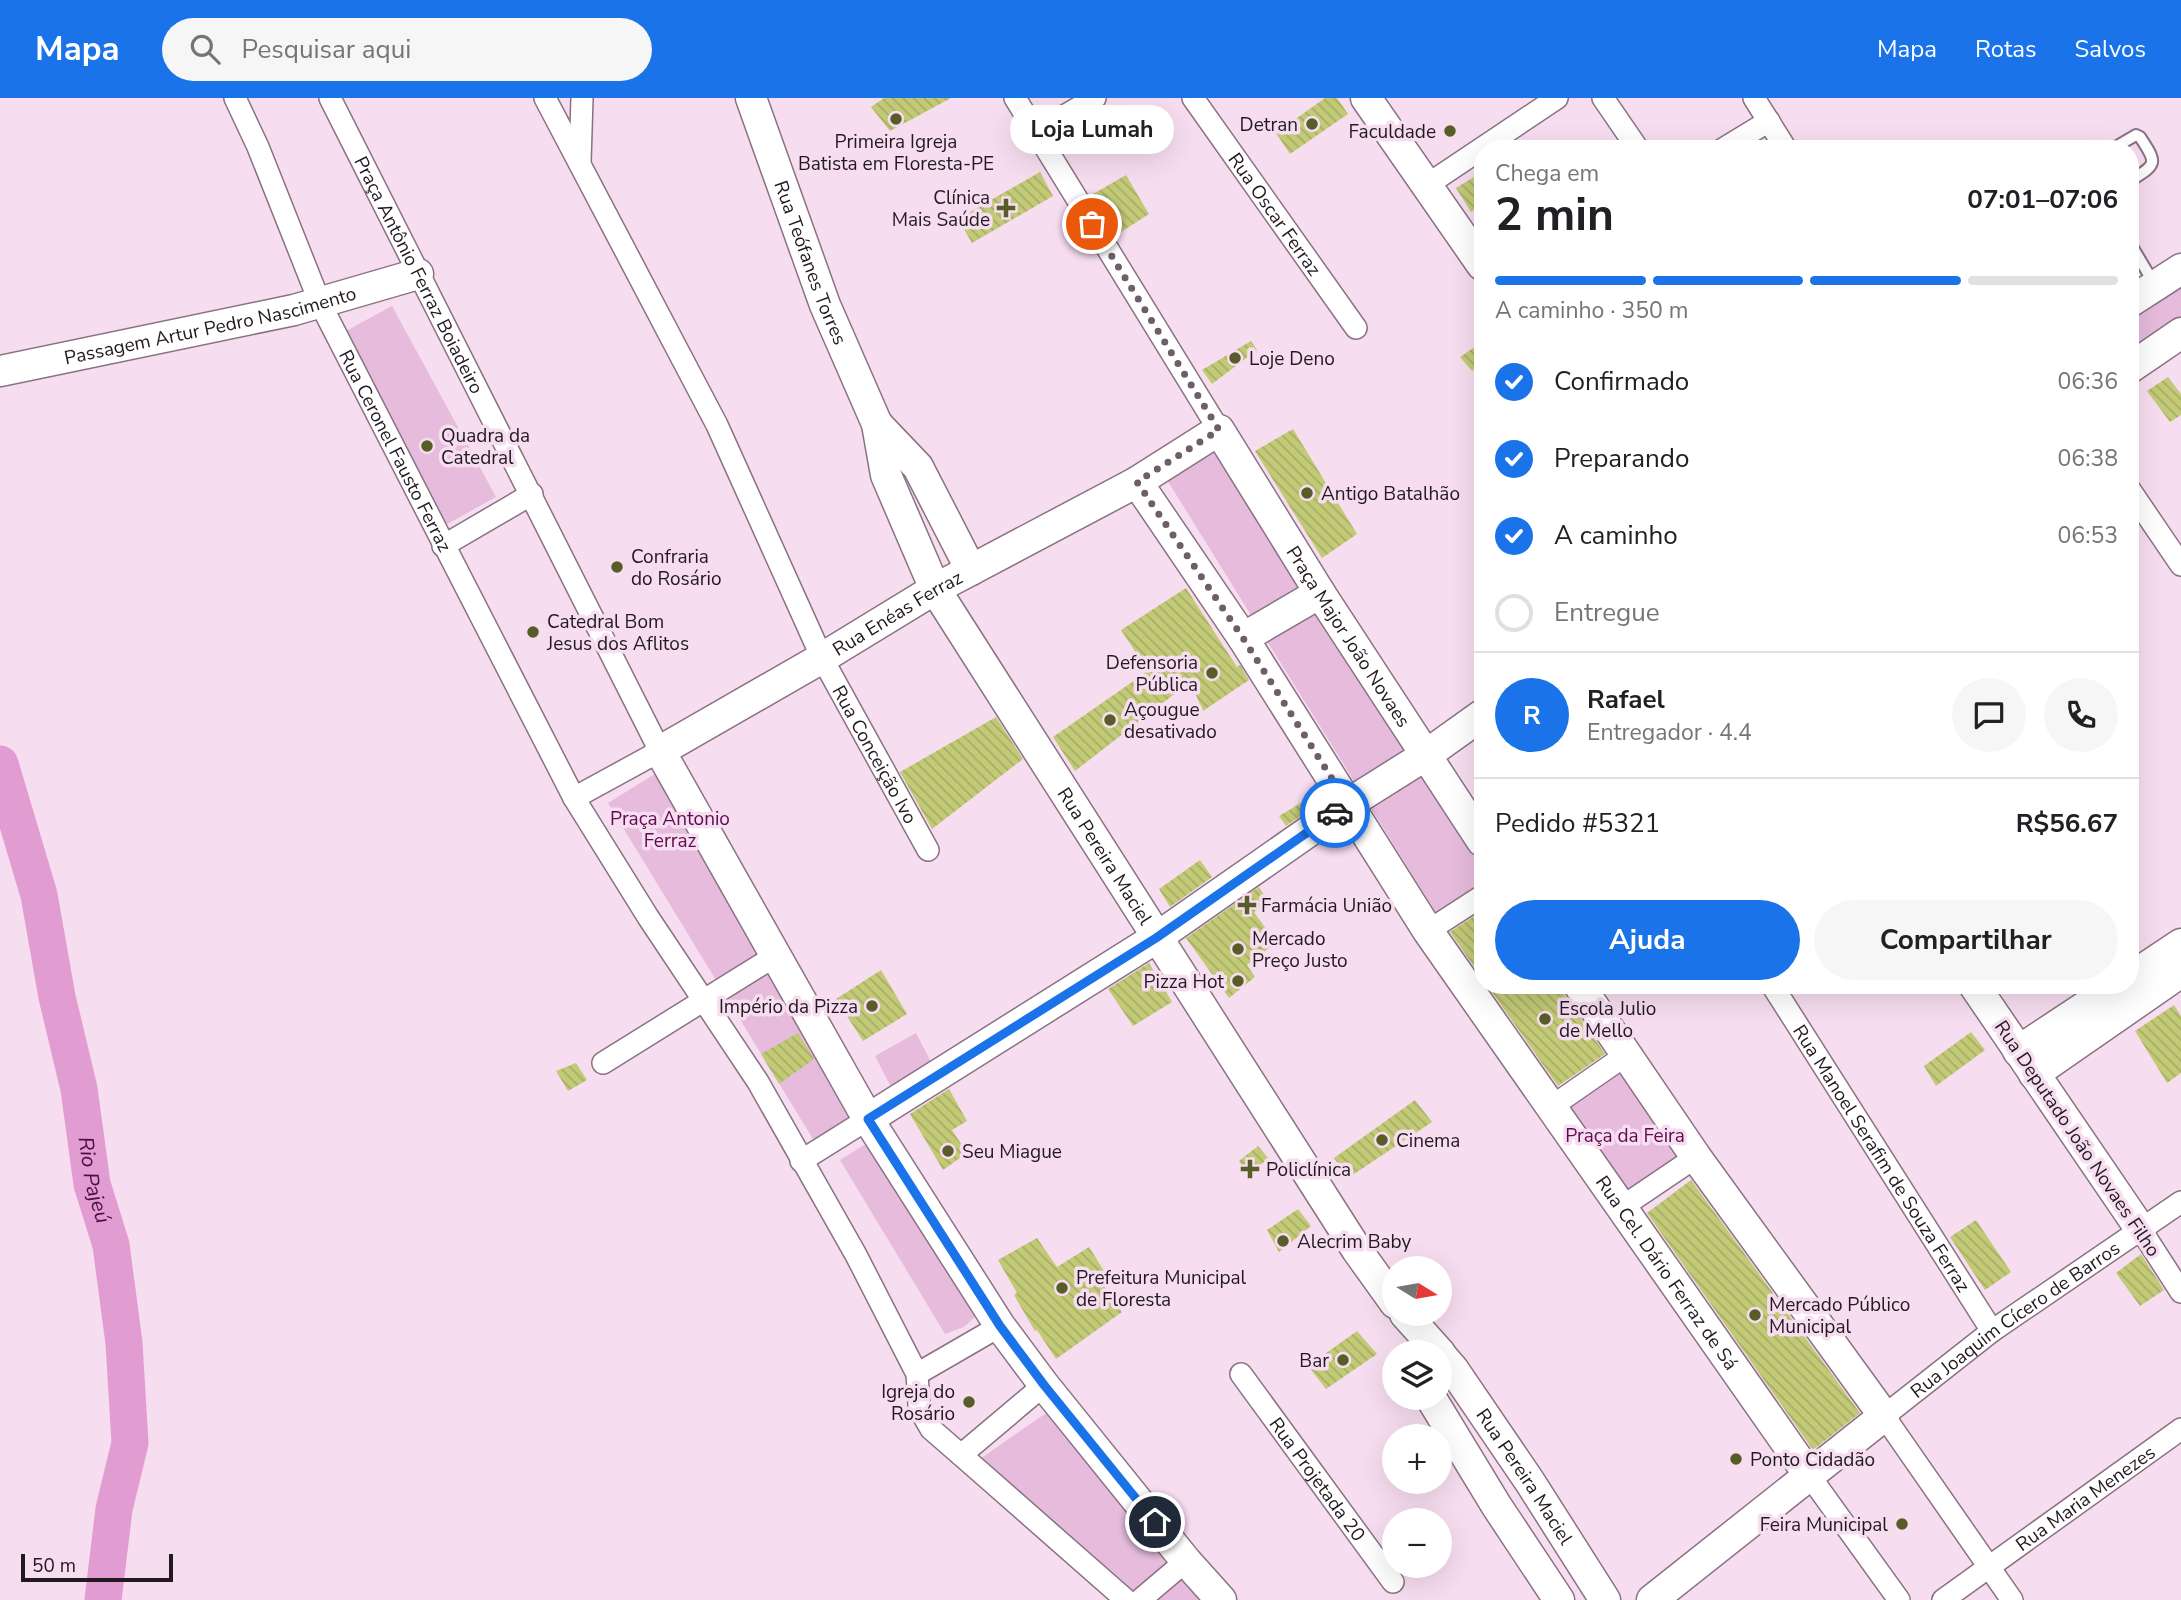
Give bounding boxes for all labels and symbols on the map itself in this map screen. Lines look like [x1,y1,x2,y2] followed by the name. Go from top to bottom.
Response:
[1010,105,1174,154] callout: Loja Lumah
[888,111,904,127] marker: Primeira Igreja Batista em Floresta-PE
[1240,112,1298,138] place label: Detran
[1304,116,1320,132] marker: Detran
[1349,119,1436,145] place label: Faculdade
[1442,123,1458,139] marker: Faculdade
[798,129,994,177] place label: Primeira Igreja Batista em Floresta-PE
[1222,148,1327,281] street label: Rua Oscar Ferraz
[347,152,489,398] street label: Praça Antônio Ferraz Boiadeiro
[768,177,853,349] street label: Rua Teófanes Torres
[892,185,990,233] place label: Clínica Mais Saúde
[1062,194,1122,254] pin
[996,198,1016,218] marker: Clínica Mais Saúde
[62,281,359,371] street label: Passagem Artur Pedro Nascimento
[332,346,458,557] street label: Rua Ceronel Fausto Ferraz
[1249,346,1335,372] place label: Loje Deno
[1227,350,1243,366] marker: Loje Deno
[441,423,530,471] place label: Quadra da Catedral
[419,438,435,454] marker: Quadra da Catedral
[1321,481,1460,507] place label: Antigo Batalhão
[1299,485,1315,501] marker: Antigo Batalhão
[1280,541,1416,733] street label: Praça Major João Novaes
[631,544,722,592] place label: Confraria do Rosário
[609,559,625,575] marker: Confraria do Rosário
[828,565,967,662] street label: Rua Enéas Ferraz
[546,609,689,657] place label: Catedral Bom Jesus dos Aflitos
[525,624,541,640] marker: Catedral Bom Jesus dos Aflitos
[1106,650,1198,698] place label: Defensoria Pública
[1204,665,1220,681] marker: Defensoria Pública
[826,681,923,829] street label: Rua Conceição Ivo
[1124,697,1217,745] place label: Açougue desativado
[1102,712,1118,728] marker: Açougue desativado
[1300,778,1370,848] courier
[1051,783,1158,930] street label: Rua Pereira Maciel
[610,806,730,854] park label: Praça Antonio Ferraz
[1261,893,1392,919] place label: Farmácia União
[1239,897,1255,913] marker: Farmácia União
[1252,926,1348,974] place label: Mercado Preço Justo
[1230,941,1246,957] marker: Mercado Preço Justo
[1144,969,1224,995] place label: Pizza Hot
[1230,973,1246,989] marker: Pizza Hot
[719,994,858,1020] place label: Império da Pizza
[1559,996,1656,1044] place label: Escola Julio de Mello
[864,998,880,1014] marker: Império da Pizza
[1537,1011,1553,1027] marker: Escola Julio de Mello
[1988,1015,2166,1262] street label: Rua Deputado João Novaes Filho
[1786,1020,1976,1297] street label: Rua Manoel Serafim de Souza Ferraz
[1565,1123,1685,1149] park label: Praça da Feira
[1396,1128,1460,1154] place label: Cinema
[1374,1132,1390,1148] marker: Cinema
[72,1135,117,1227] water label: Rio Pajeú
[962,1139,1062,1165] place label: Seu Miague
[940,1143,956,1159] marker: Seu Miague
[1266,1157,1351,1183] place label: Policlínica
[1240,1159,1260,1179] marker: Policlínica
[1589,1171,1743,1375] street label: Rua Cel. Dário Ferraz de Sá
[1297,1229,1411,1255] place label: Alecrim Baby
[1275,1233,1291,1249] marker: Alecrim Baby
[1905,1235,2125,1404] street label: Rua Joaquim Cícero de Barros
[1382,1256,1452,1326] north arrow
[1076,1265,1247,1313] place label: Prefeitura Municipal de Floresta
[1054,1280,1070,1296] marker: Prefeitura Municipal de Floresta
[1769,1292,1910,1340] place label: Mercado Público Municipal
[1747,1307,1763,1323] marker: Mercado Público Municipal
[1299,1348,1329,1374] place label: Bar
[1335,1352,1351,1368] marker: Bar
[881,1379,955,1427] place label: Igreja do Rosário
[961,1394,977,1410] marker: Igreja do Rosário
[1470,1404,1579,1550] street label: Rua Pereira Maciel
[1263,1412,1371,1547] street label: Rua Projetada 20
[2011,1440,2161,1558] street label: Rua Maria Menezes
[1750,1447,1875,1473] place label: Ponto Cidadão
[1728,1451,1744,1467] marker: Ponto Cidadão
[1125,1492,1185,1552] pin
[1760,1512,1888,1538] place label: Feira Municipal
[1894,1516,1910,1532] marker: Feira Municipal
[21,1551,173,1583] scale bar

